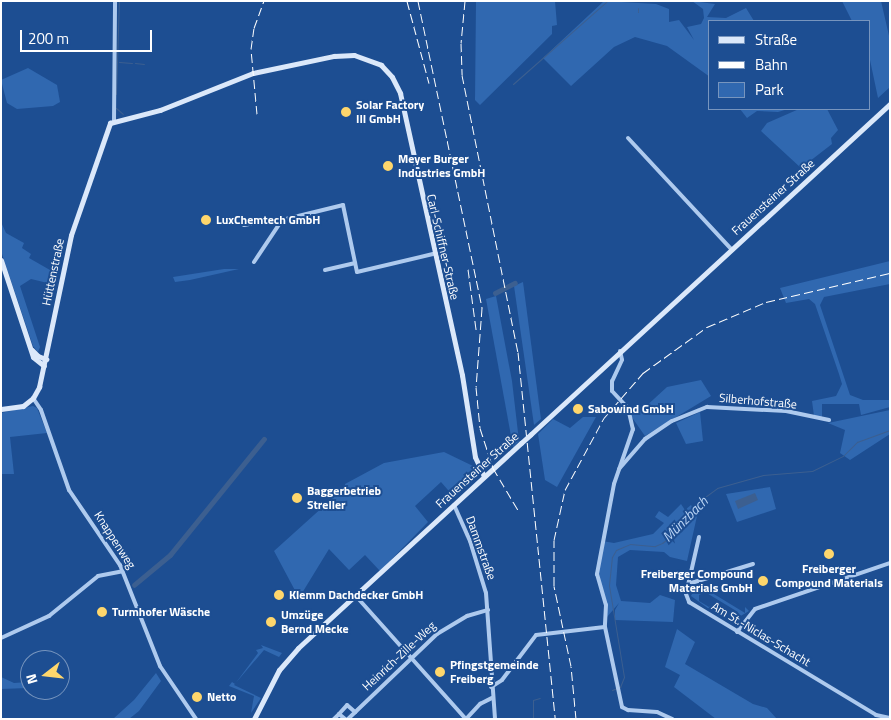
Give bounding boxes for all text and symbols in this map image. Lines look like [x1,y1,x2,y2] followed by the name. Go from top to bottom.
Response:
[22,20,155,52] scale bar
[708,20,871,110] legend
[28,27,69,50] text: 200 m
[755,28,797,51] text: Straße
[755,53,788,76] text: Bahn
[755,78,784,101] text: Park
[356,98,424,126] place label: Solar Factory III GmbH
[340,106,352,118] marker: Solar Factory III GmbH
[398,152,485,180] place label: Meyer Burger Industries GmbH
[729,156,817,238] street label: Frauensteiner Straße
[382,160,394,172] marker: Meyer Burger Industries GmbH
[424,193,462,301] street label: Carl-Schiffner-Straße
[216,213,320,227] place label: LuxChemtech GmbH
[200,214,212,226] marker: LuxChemtech GmbH
[39,237,67,307] street label: Hüttenstraße
[718,390,798,412] street label: Silberhofstraße
[588,402,674,416] place label: Sabowind GmbH
[572,403,584,415] marker: Sabowind GmbH
[433,429,521,511] street label: Frauensteiner Straße
[307,484,381,512] place label: Baggerbetrieb Streller
[291,492,303,504] marker: Baggerbetrieb Streller
[659,493,711,545] water label: Münzbach
[91,509,139,571] street label: Knappenweg
[463,514,499,582] street label: Dammstraße
[823,548,835,560] marker: Freiberger Compound Materials
[775,562,883,590] place label: Freiberger Compound Materials
[641,567,753,595] place label: Freiberger Compound Materials GmbH
[757,575,769,587] marker: Freiberger Compound Materials GmbH
[289,588,423,602] place label: Klemm Dachdecker GmbH
[273,589,285,601] marker: Klemm Dachdecker GmbH
[709,599,813,669] street label: Am St.-Niclas-Schacht
[112,605,210,619] place label: Turmhofer Wäsche
[96,606,108,618] marker: Turmhofer Wäsche
[281,608,349,636] place label: Umzüge Bernd Mecke
[265,616,277,628] marker: Umzüge Bernd Mecke
[359,618,439,694] street label: Heinrich-Zille-Weg
[20,650,70,700] north arrow
[450,658,539,686] place label: Pfingstgemeinde Freiberg
[434,666,446,678] marker: Pfingstgemeinde Freiberg
[20,671,42,687] text: N
[207,690,236,704] place label: Netto
[191,691,203,703] marker: Netto

